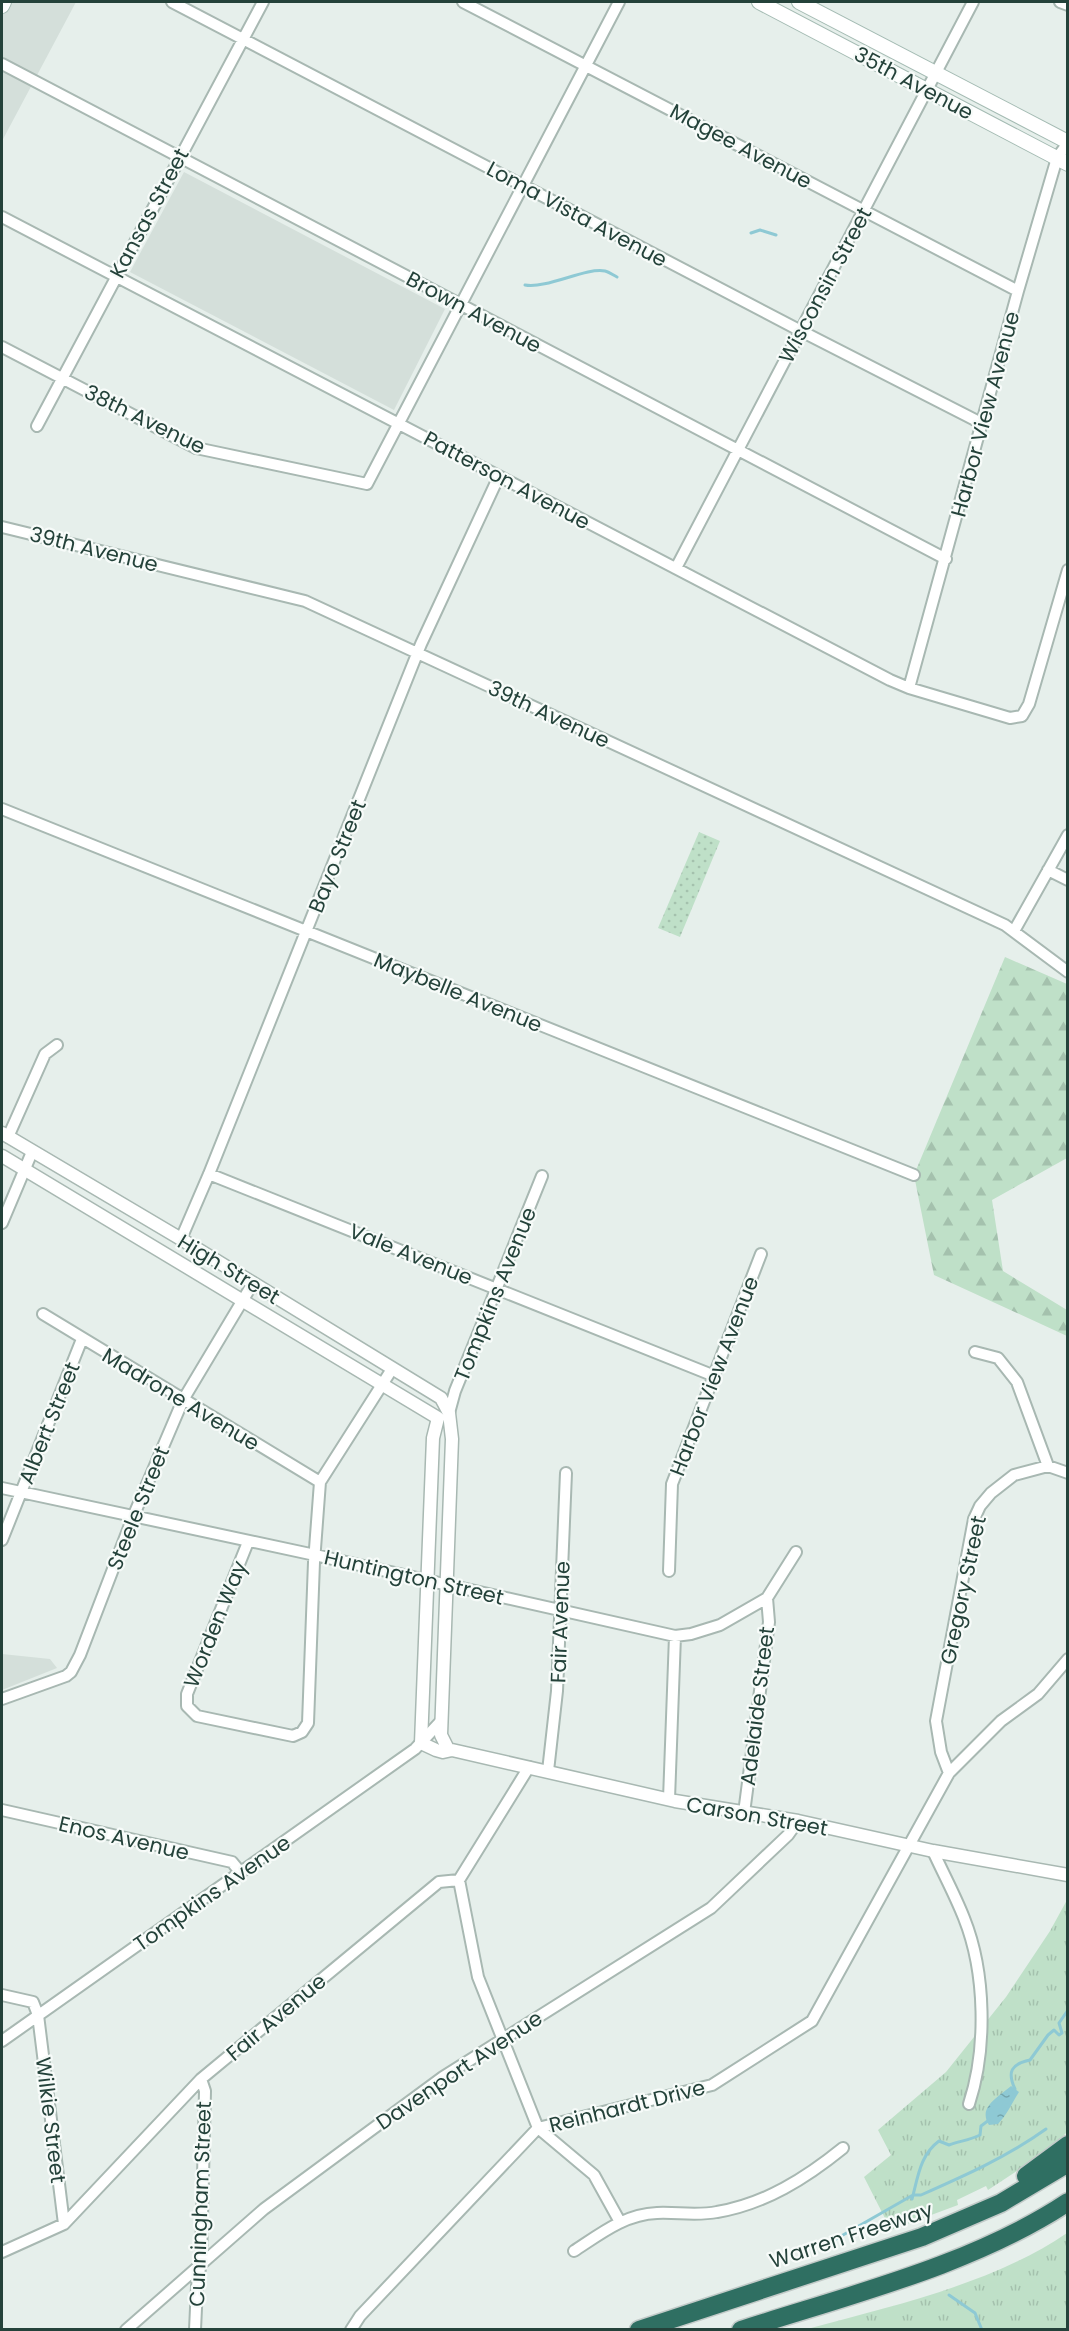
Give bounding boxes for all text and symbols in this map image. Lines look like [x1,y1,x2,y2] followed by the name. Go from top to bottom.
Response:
[849,39,979,127] street label: 35th Avenue
[665,96,817,196] street label: Magee Avenue
[103,143,195,283] street label: Kansas Street
[482,154,672,274] street label: Loma Vista Avenue
[772,202,878,368] street label: Wisconsin Street
[401,264,547,360] street label: Brown Avenue
[944,308,1026,520] street label: Harbor View Avenue
[80,377,210,461] street label: 38th Avenue
[419,424,595,536] street label: Patterson Avenue
[27,519,161,579] street label: 39th Avenue
[483,673,615,755] street label: 39th Avenue
[301,795,373,917] street label: Bayo Street
[370,945,546,1039] street label: Maybelle Avenue
[447,1203,543,1385] street label: Tompkins Avenue
[345,1216,477,1292] street label: Vale Avenue
[172,1227,286,1311] street label: High Street
[663,1272,765,1480] street label: Harbor View Avenue
[97,1341,265,1457] street label: Madrone Avenue
[11,1358,87,1488] street label: Albert Street
[100,1442,176,1574] street label: Steele Street
[933,1513,993,1667] street label: Gregory Street
[321,1542,507,1612] street label: Huntington Street
[176,1556,254,1692] street label: Worden Way
[543,1560,577,1684] street label: Fair Avenue
[733,1625,781,1787] street label: Adelaide Street
[684,1789,830,1843] street label: Carson Street
[56,1809,192,1867] street label: Enos Avenue
[128,1828,296,1958] street label: Tompkins Avenue
[220,1967,332,2067] street label: Fair Avenue
[370,2003,548,2137] street label: Davenport Avenue
[29,2055,73,2185] street label: Wilkie Street
[546,2073,708,2139] street label: Reinhardt Drive
[182,2101,218,2307] street label: Cunningham Street
[766,2195,937,2275] street label: Warren Freeway

